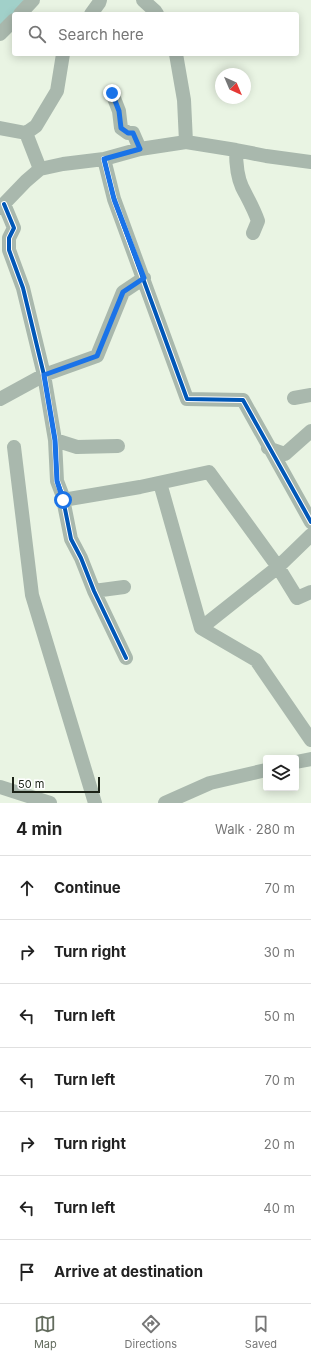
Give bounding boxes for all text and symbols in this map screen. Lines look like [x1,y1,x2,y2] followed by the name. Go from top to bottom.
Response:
[12,12,299,56] search box
[26,23,48,45] icon: search
[58,25,144,44] text: Search here
[215,68,251,104] north arrow
[103,84,121,102] route end
[54,491,72,509] route start
[263,755,299,791] map controls
[263,755,299,791] button: layers
[12,775,100,794] scale bar
[18,777,44,791] text: 50 m
[16,819,62,839] text: 4 min
[215,821,295,837] text: Walk · 280 m
[16,877,38,899] icon: ahead
[54,878,121,897] text: Continue
[265,880,295,896] text: 70 m
[16,941,38,963] icon: right
[54,942,126,961] text: Turn right
[264,944,295,960] text: 30 m
[16,1005,38,1027] icon: left
[54,1006,115,1025] text: Turn left
[264,1008,295,1024] text: 50 m
[16,1069,38,1091] icon: left
[54,1070,115,1089] text: Turn left
[265,1072,295,1088] text: 70 m
[16,1133,38,1155] icon: right
[54,1134,126,1153] text: Turn right
[264,1136,295,1152] text: 20 m
[16,1197,38,1219] icon: left
[54,1198,115,1217] text: Turn left
[263,1200,295,1216] text: 40 m
[16,1261,38,1283] icon: arrive
[54,1262,203,1281] text: Arrive at destination
[34,1313,57,1351] tab: Map
[125,1313,177,1351] tab: Directions
[245,1313,277,1351] tab: Saved

